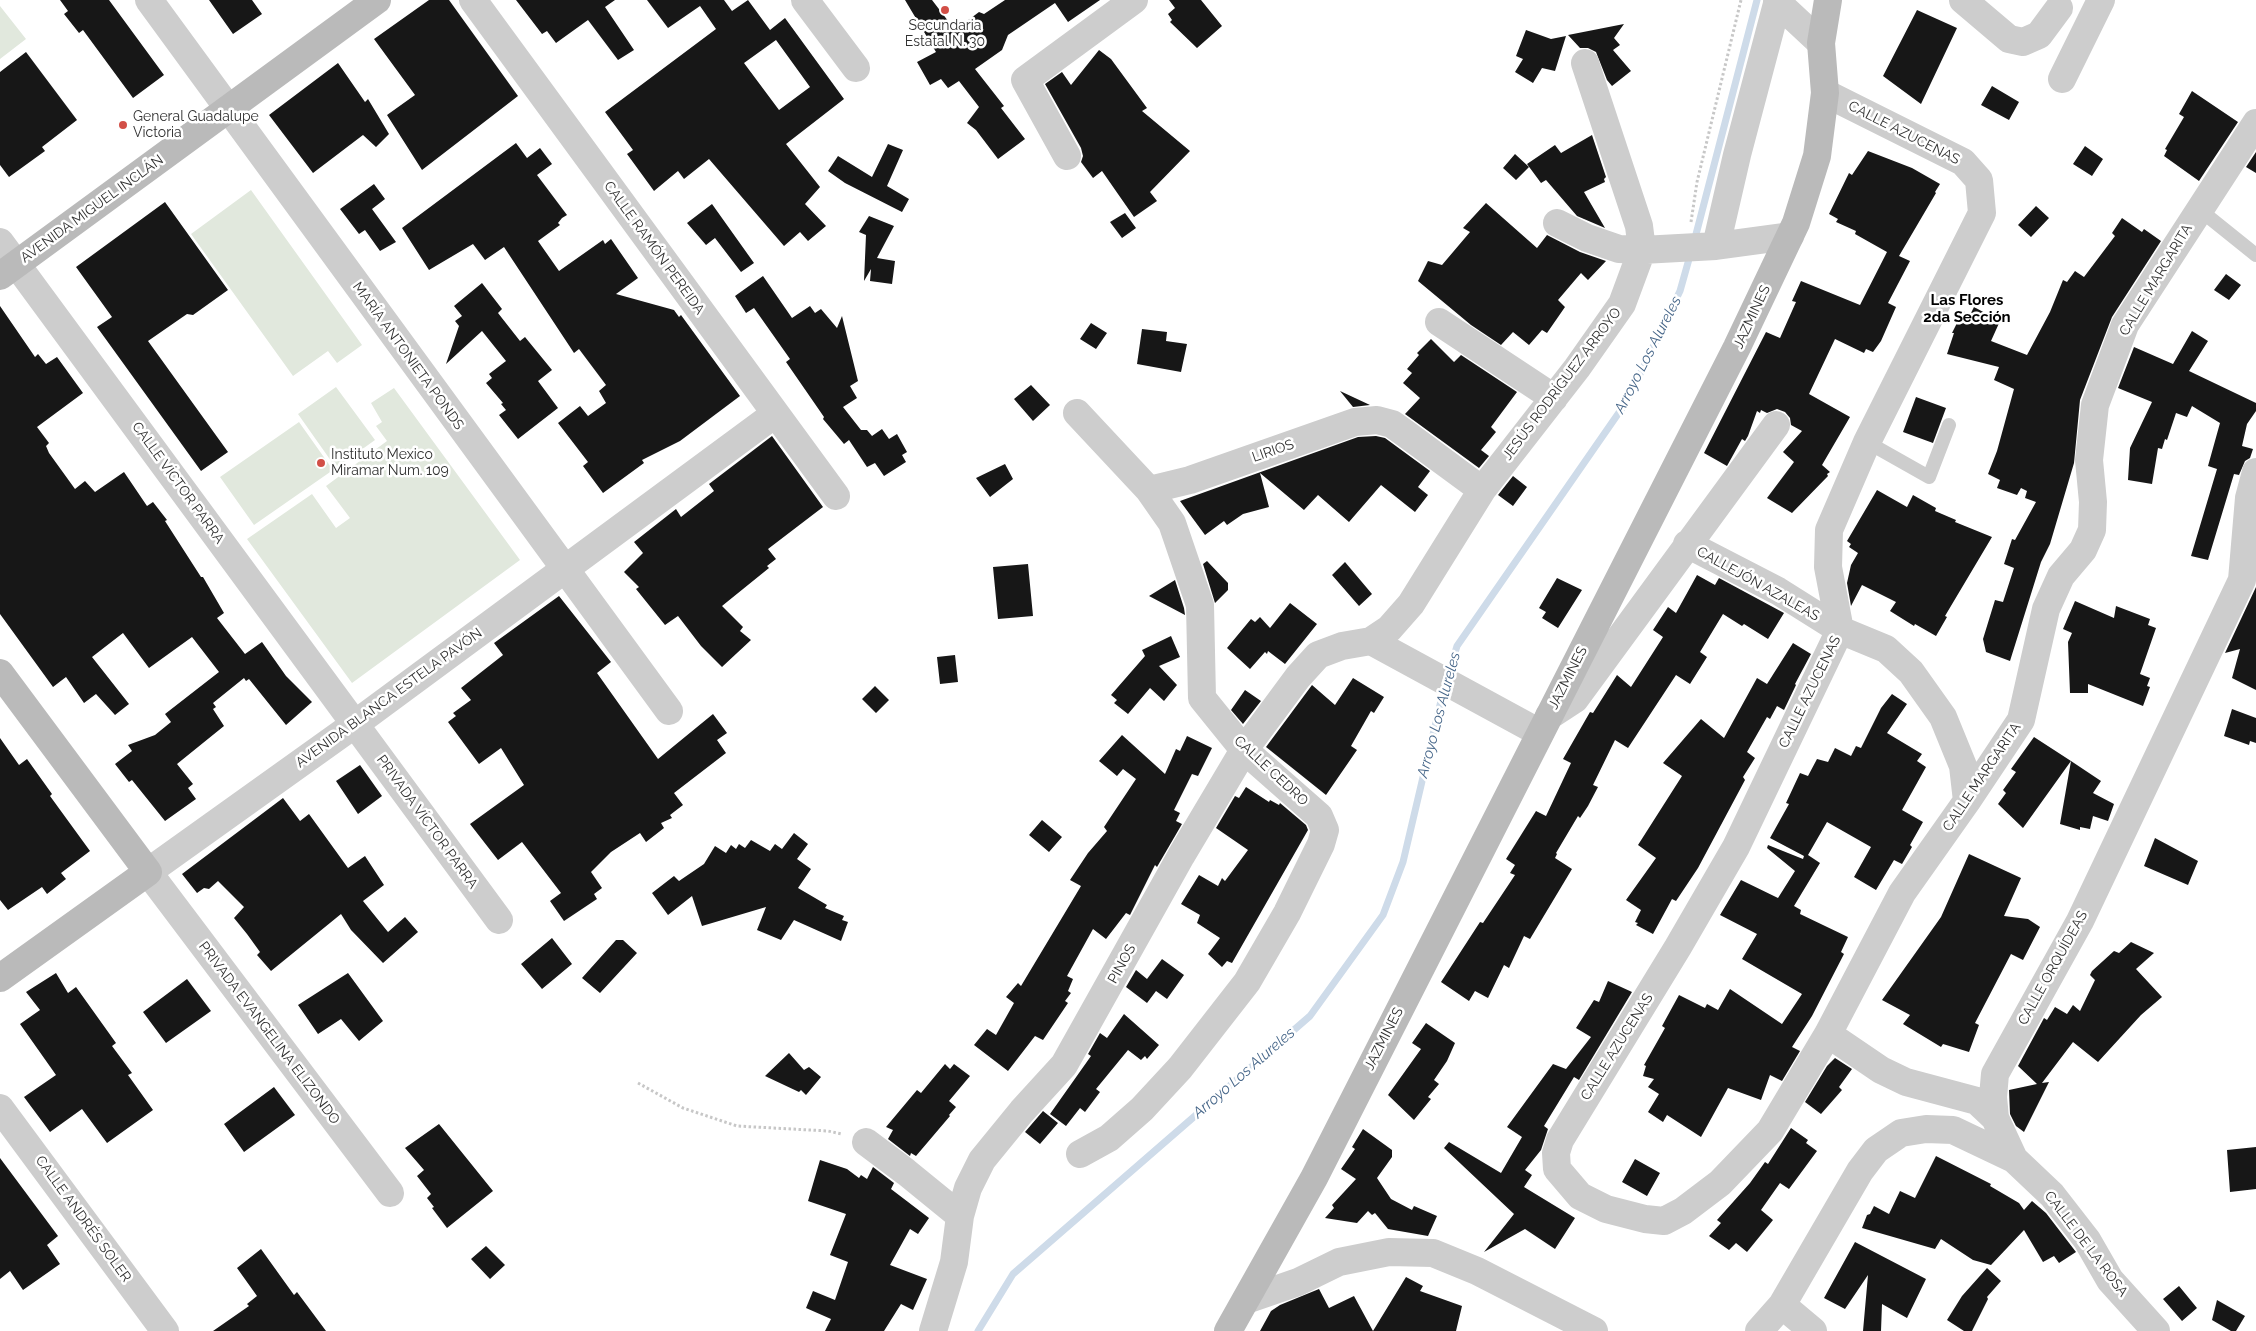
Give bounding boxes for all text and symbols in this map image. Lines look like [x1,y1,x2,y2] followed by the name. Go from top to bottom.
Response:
[939,4,951,16] marker: Secundaria Estatal N. 30
[905,18,985,50] place label: Secundaria Estatal N. 30
[1845,98,1963,168] street label: CALLE AZUCENAS
[133,109,259,142] place label: General Guadalupe Victoria
[117,119,129,131] marker: General Guadalupe Victoria
[17,151,167,267] street label: AVENIDA MIGUEL INCLÁN
[600,178,708,318] street label: CALLE RAMÓN PEREIDA
[2116,221,2196,339] street label: CALLE MARGARITA
[349,279,467,433] street label: MARÍA ANTONIETA PONDS
[1730,283,1774,351] street label: JAZMINES
[1923,291,2011,326] district label: Las Flores 2da Sección
[1611,293,1685,417] water label: Arroyo Los Alureles
[1499,304,1625,464] street label: JESÚS RODRÍGUEZ ARROYO
[128,419,228,547] street label: CALLE VÍCTOR PARRA
[1250,436,1296,466] street label: LIRIOS
[331,447,449,480] place label: Instituto Mexico Miramar Num. 109
[315,457,327,469] marker: Instituto Mexico Miramar Num. 109
[1694,543,1822,625] street label: CALLEJÓN AZALEAS
[293,625,485,771] street label: AVENIDA BLANCA ESTELA PAVÓN
[1776,633,1844,751] street label: CALLE AZUCENAS
[1545,644,1591,712] street label: JAZMINES
[1414,650,1464,780] water label: Arroyo Los Alureles
[1939,719,2025,835] street label: CALLE MARGARITA
[1230,732,1312,810] street label: CALLE CEDRO
[373,752,481,892] street label: PRIVADA VÍCTOR PARRA
[2015,908,2091,1028] street label: CALLE ORQUÍDEAS
[195,938,343,1128] street label: PRIVADA EVANGELINA ELIZONDO
[1104,942,1140,986] street label: PINOS
[1577,990,1657,1104] street label: CALLE AZUCENAS
[1361,1005,1407,1073] street label: JAZMINES
[1189,1024,1299,1122] water label: Arroyo Los Alureles
[31,1153,135,1285] street label: CALLE ANDRÉS SOLER
[2041,1188,2131,1300] street label: CALLE DE LA ROSA

